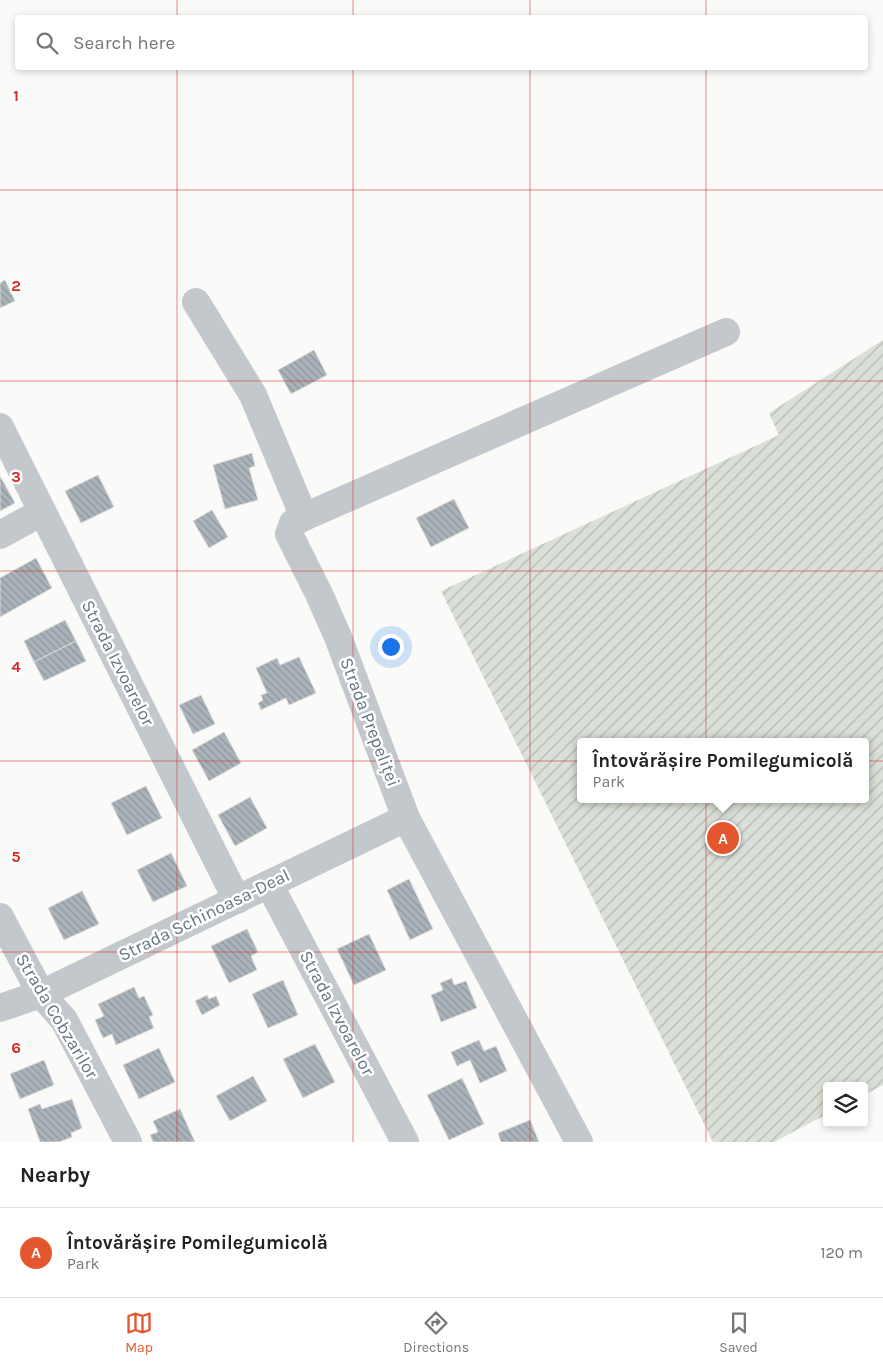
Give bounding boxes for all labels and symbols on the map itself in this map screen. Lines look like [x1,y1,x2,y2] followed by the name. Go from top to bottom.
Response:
[13,86,19,105] text: 1
[11,276,21,295] text: 2
[11,467,21,486] text: 3
[77,596,159,730] street label: Strada Izvoarelor
[378,634,404,660] your location
[335,654,405,790] street label: Strada Prepeliței
[11,657,21,676] text: 4
[707,819,739,857] pin: A
[11,847,21,866] text: 5
[115,864,293,966] street label: Strada Schinoasa-Deal
[295,947,379,1080] street label: Strada Izvoarelor
[11,949,103,1083] street label: Strada Cobzarilor
[11,1038,21,1057] text: 6

